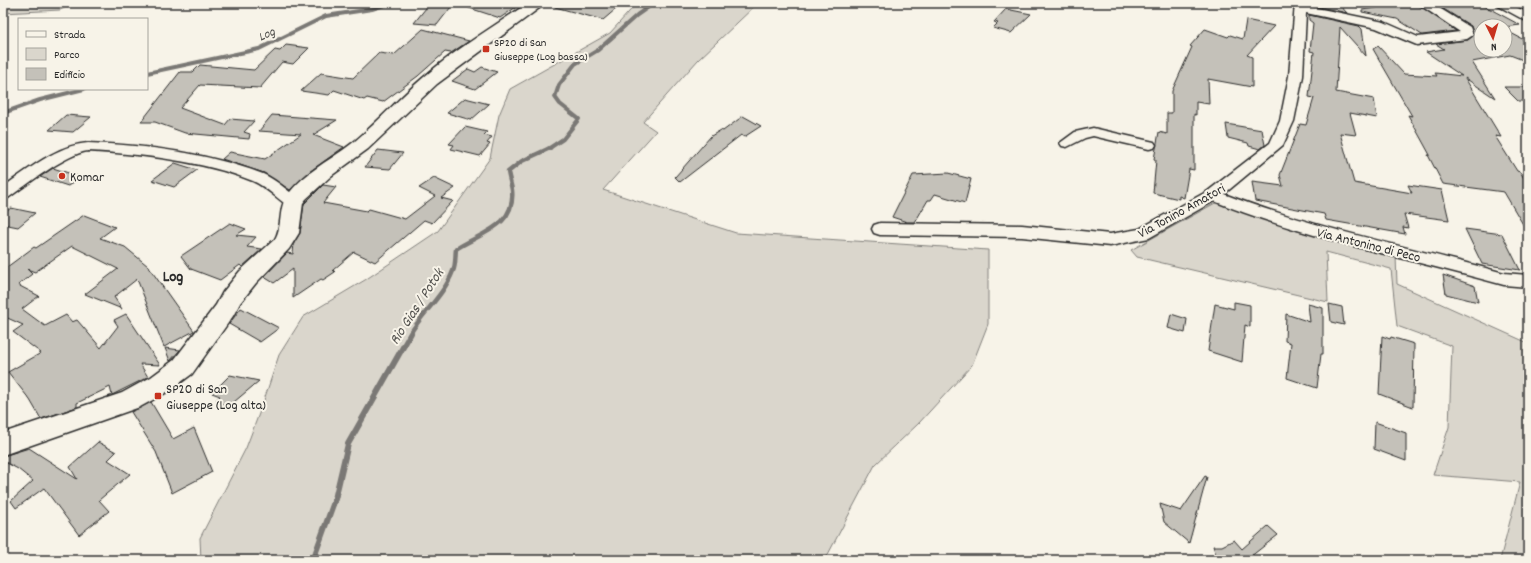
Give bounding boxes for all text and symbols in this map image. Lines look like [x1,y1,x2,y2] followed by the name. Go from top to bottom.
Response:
[18,18,148,90] legend
[1473,18,1513,58] north arrow
[255,23,280,47] water label: Log
[54,27,85,44] text: Strada
[494,35,588,66] place label: SP20 di San Giuseppe (Log bassa)
[1490,38,1497,54] text: N
[481,44,491,54] marker: SP20 di San Giuseppe (Log bassa)
[54,47,80,64] text: Parco
[54,67,85,84] text: Edificio
[70,168,105,188] place label: Komar
[57,171,67,181] marker: Komar
[1134,179,1230,244] street label: Via Tonino Amatori
[1315,223,1422,268] street label: Via Antonino di Peco
[385,263,452,349] water label: Rio Gias / Potok
[163,266,183,289] district label: Log
[166,380,266,416] place label: SP20 di San Giuseppe (Log alta)
[153,391,163,401] marker: SP20 di San Giuseppe (Log alta)

